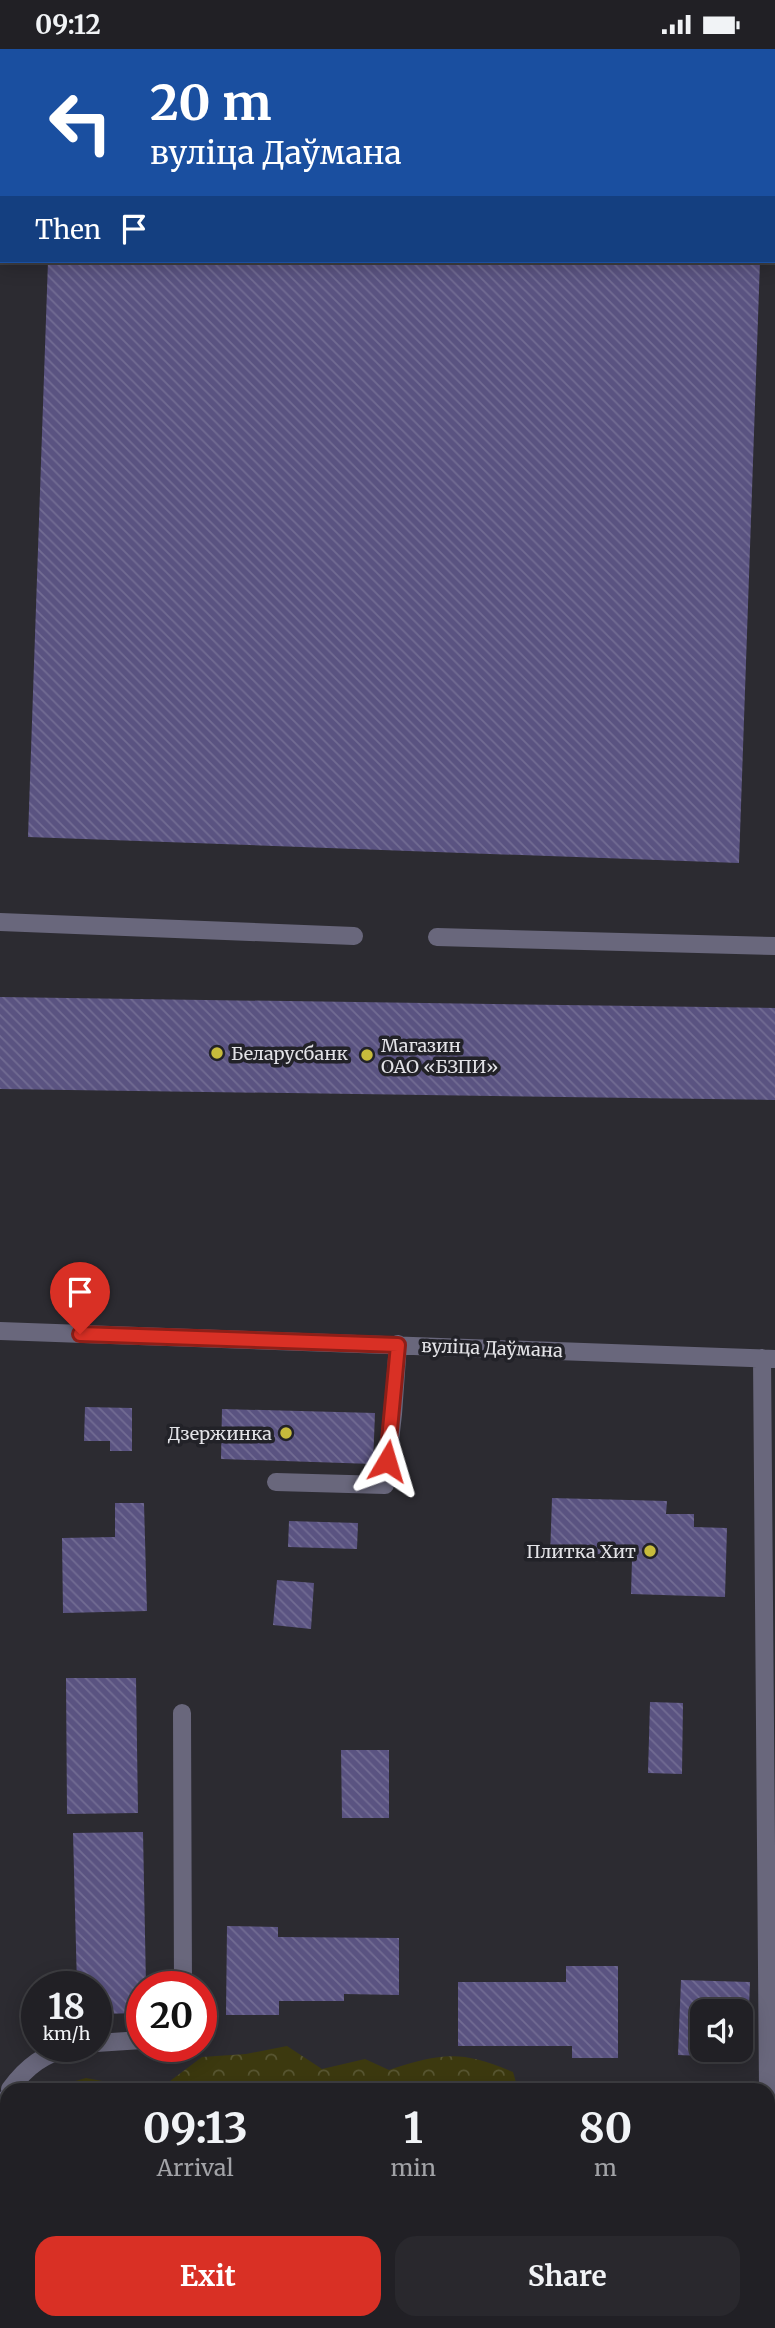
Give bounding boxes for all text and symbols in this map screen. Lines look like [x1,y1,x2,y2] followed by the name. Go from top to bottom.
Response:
[35,8,101,41] text: 09:12
[150,72,271,133] text: 20 m
[35,77,126,168] icon: left
[150,133,402,173] text: вуліца Даўмана
[115,210,153,248] icon: arrive
[35,213,101,246] text: Then
[381,1034,498,1078] place label: Магазин ОАО «БЗПИ»
[231,1042,349,1065] place label: Беларусбанк
[209,1045,225,1061] marker: Беларусбанк
[359,1047,375,1063] marker: Магазин ОАО «БЗПИ»
[50,1262,110,1334] pin
[61,1273,99,1311] icon: arrive
[421,1334,563,1362] street label: вуліца Даўмана
[168,1422,272,1445] place label: Дзержинка
[350,1424,424,1498] position arrow
[278,1425,294,1441] marker: Дзержинка
[526,1540,636,1563] place label: Плитка Хит
[642,1543,658,1559] marker: Плитка Хит
[126,1971,217,2062] speed limit sign: 20
[48,1985,85,2029] text: 18
[690,1999,753,2062] map controls
[690,1999,753,2062] button: sound
[43,2022,90,2045] text: km/h
[143,2102,248,2154] text: 09:13
[403,2102,423,2154] text: 1
[579,2102,632,2154] text: 80
[157,2153,234,2182] text: Arrival
[390,2153,436,2182] text: min
[594,2153,617,2182] text: m
[35,2236,381,2316] button: Exit
[395,2236,740,2316] button: Share

